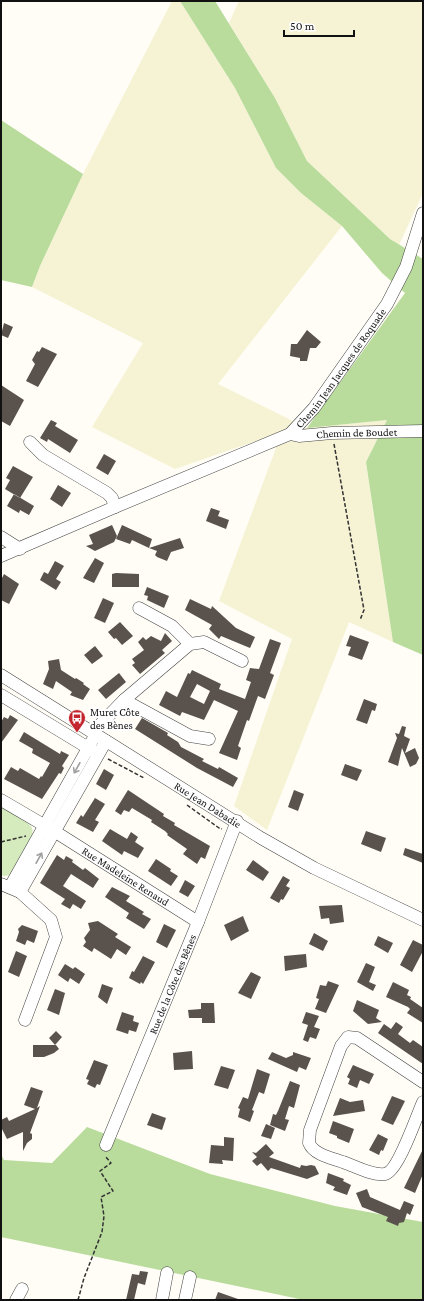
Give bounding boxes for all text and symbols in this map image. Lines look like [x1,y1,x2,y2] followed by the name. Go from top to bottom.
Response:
[284,12,354,38] scale bar
[290,19,315,33] text: 50 m
[293,306,388,430] street label: Chemin Jean Jacques de Roquade
[316,426,398,440] street label: Chemin de Boudet
[90,706,140,731] place label: Muret Côte des Bènes
[67,708,87,733] bus stop icon: Muret Côte des Bènes
[72,762,80,774] one-way arrow
[172,779,244,830] street label: Rue Jean Dabadie
[80,844,171,908] street label: Rue Madeleine Renaud
[35,852,43,864] one-way arrow
[146,932,198,1036] street label: Rue de la Côte des Bênes

